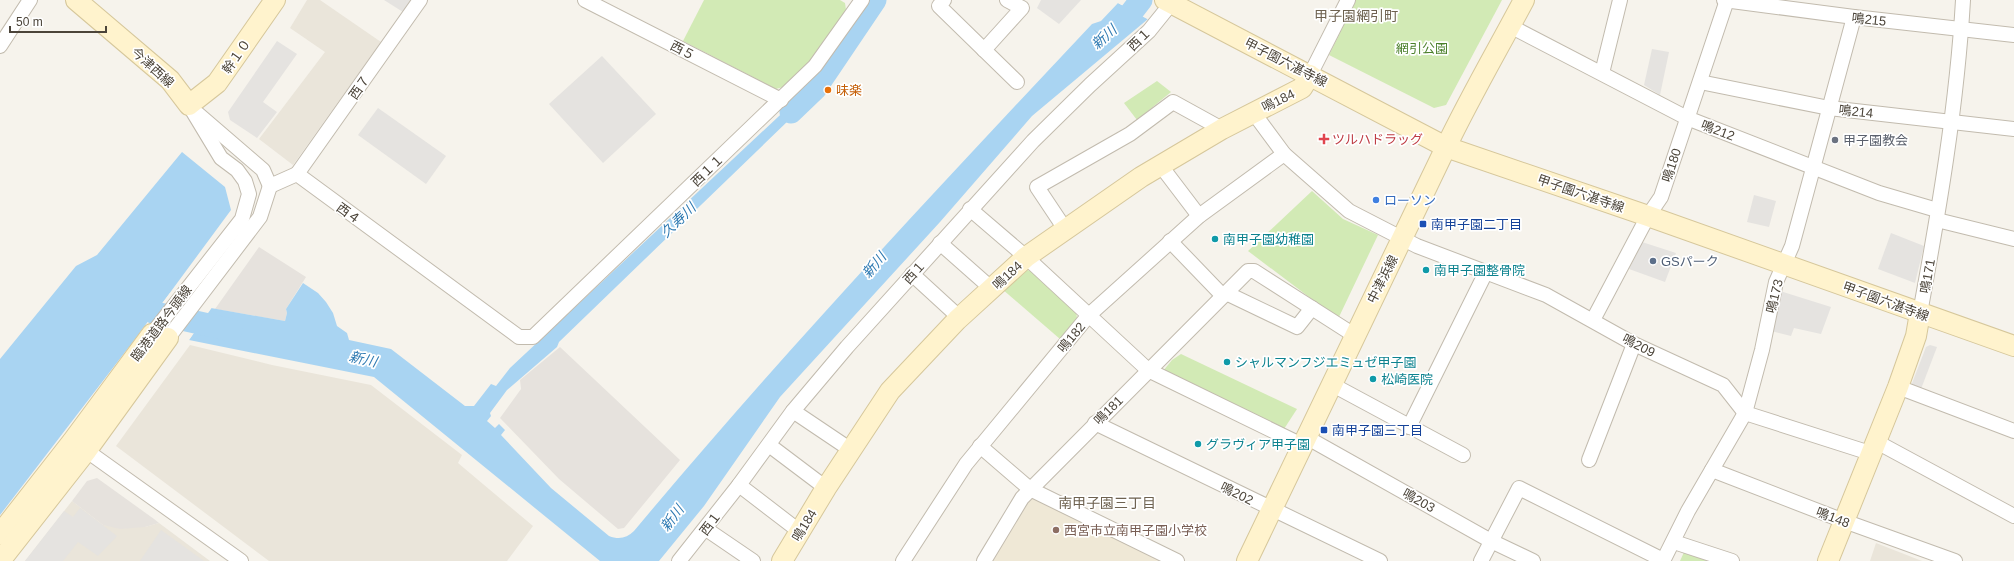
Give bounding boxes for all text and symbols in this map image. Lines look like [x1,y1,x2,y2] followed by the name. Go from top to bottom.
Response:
[10,8,106,34] scale bar
[1314,8,1398,24] district label: 甲子園網引町
[1851,10,1887,29] street label: 鳴215
[16,15,43,29] text: 50 m
[1088,20,1121,52] water label: 新川
[1125,25,1154,54] street label: 西１
[1242,35,1330,90] street label: 甲子園六湛寺線
[219,36,254,77] street label: 幹１０
[668,38,698,63] street label: 西５
[1396,41,1448,56] park label: 網引公園
[128,44,177,90] street label: 今津西線
[346,72,373,102] street label: 西７
[836,83,862,98] place label: 味楽
[823,85,833,95] marker: 味楽
[1259,86,1297,115] street label: 鳴184
[1838,102,1874,121] street label: 鳴214
[1699,117,1737,144] street label: 鳴212
[1332,132,1423,147] place label: ツルハドラッグ
[1843,133,1908,148] place label: 甲子園教会
[1319,134,1329,144] marker: ツルハドラッグ
[1830,135,1840,145] marker: 甲子園教会
[1659,146,1684,184] street label: 鳴180
[688,151,727,189] street label: 西１１
[1535,172,1626,215] street label: 甲子園六湛寺線
[1384,193,1436,208] place label: ローソン
[1371,195,1381,205] marker: ローソン
[657,198,700,240] water label: 久寿川
[334,200,364,227] street label: 西４
[1431,217,1522,232] place label: 南甲子園二丁目
[1418,219,1428,229] marker: 南甲子園二丁目
[1223,232,1314,247] place label: 南甲子園幼稚園
[1210,234,1220,244] marker: 南甲子園幼稚園
[859,248,890,281] water label: 新川
[1364,253,1401,306] street label: 中津浜線
[1661,254,1719,269] place label: GSパーク
[1648,256,1658,266] marker: GSパーク
[900,258,929,287] street label: 西１
[990,258,1025,293] street label: 鳴184
[1917,258,1938,294] street label: 鳴171
[1434,263,1525,278] place label: 南甲子園整骨院
[1421,265,1431,275] marker: 南甲子園整骨院
[1763,277,1786,315] street label: 鳴173
[1841,279,1931,324] street label: 甲子園六湛寺線
[128,282,195,364] street label: 臨港道路今頭線
[1054,319,1088,355] street label: 鳴182
[1620,331,1658,360] street label: 鳴209
[348,348,380,370] water label: 新川
[1235,355,1417,370] place label: シャルマンフジエミュゼ甲子園
[1222,357,1232,367] marker: シャルマンフジエミュゼ甲子園
[1381,372,1433,387] place label: 松崎医院
[1368,374,1378,384] marker: 松崎医院
[1091,393,1126,428] street label: 鳴181
[1332,423,1423,438] place label: 南甲子園三丁目
[1319,425,1329,435] marker: 南甲子園三丁目
[1206,437,1310,452] place label: グラヴィア甲子園
[1193,439,1203,449] marker: グラヴィア甲子園
[1218,479,1256,508] street label: 鳴202
[1400,485,1438,515] street label: 鳴203
[1058,495,1156,511] district label: 南甲子園三丁目
[657,500,688,534] water label: 新川
[1814,504,1852,531] street label: 鳴148
[789,507,820,544] street label: 鳴184
[697,508,724,538] street label: 西１
[1064,523,1207,538] place label: 西宮市立南甲子園小学校
[1051,525,1061,535] marker: 西宮市立南甲子園小学校

